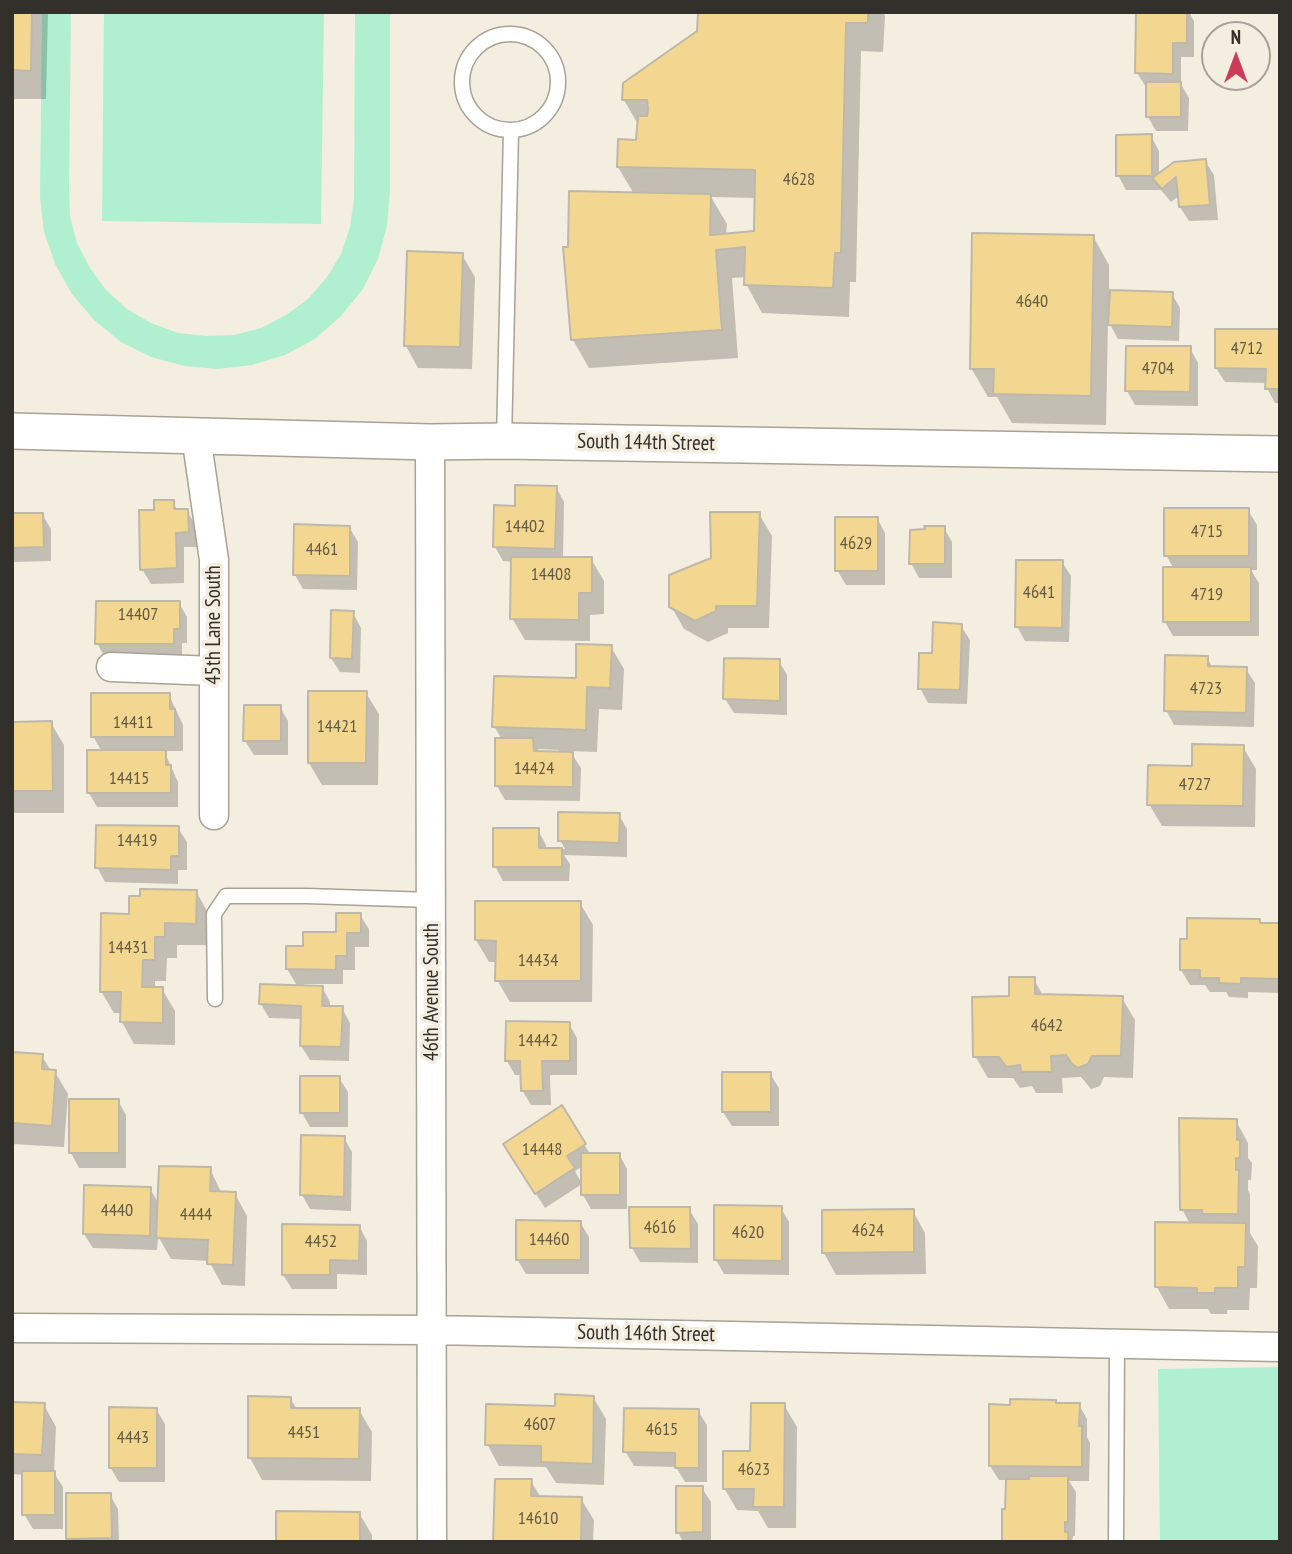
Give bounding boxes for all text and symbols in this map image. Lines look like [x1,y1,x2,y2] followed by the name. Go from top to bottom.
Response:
[1201,21,1271,91] north arrow
[1231,25,1241,49] text: N
[783,169,815,191] house number: 4628
[1016,291,1048,313] house number: 4640
[1231,338,1263,360] house number: 4712
[1142,358,1174,380] house number: 4704
[577,429,715,457] street label: South 144th Street
[505,516,545,538] house number: 14402
[1191,521,1223,543] house number: 4715
[840,533,872,555] house number: 4629
[306,539,338,561] house number: 4461
[531,564,571,586] house number: 14408
[201,565,227,685] street label: 45th Lane South
[1023,582,1055,604] house number: 4641
[1191,584,1223,606] house number: 4719
[118,604,158,626] house number: 14407
[1190,678,1222,700] house number: 4723
[113,712,153,734] house number: 14411
[317,716,357,738] house number: 14421
[514,758,554,780] house number: 14424
[109,768,149,790] house number: 14415
[1179,774,1211,796] house number: 4727
[117,830,157,852] house number: 14419
[419,923,445,1061] street label: 46th Avenue South
[108,937,148,959] house number: 14431
[518,950,558,972] house number: 14434
[1031,1015,1063,1037] house number: 4642
[518,1030,558,1052] house number: 14442
[522,1139,562,1161] house number: 14448
[101,1200,133,1222] house number: 4440
[180,1204,212,1226] house number: 4444
[644,1217,676,1239] house number: 4616
[852,1220,884,1242] house number: 4624
[732,1222,764,1244] house number: 4620
[529,1229,569,1251] house number: 14460
[305,1231,337,1253] house number: 4452
[577,1320,715,1348] street label: South 146th Street
[524,1414,556,1436] house number: 4607
[646,1419,678,1441] house number: 4615
[288,1422,320,1444] house number: 4451
[117,1427,149,1449] house number: 4443
[738,1459,770,1481] house number: 4623
[518,1508,558,1530] house number: 14610

